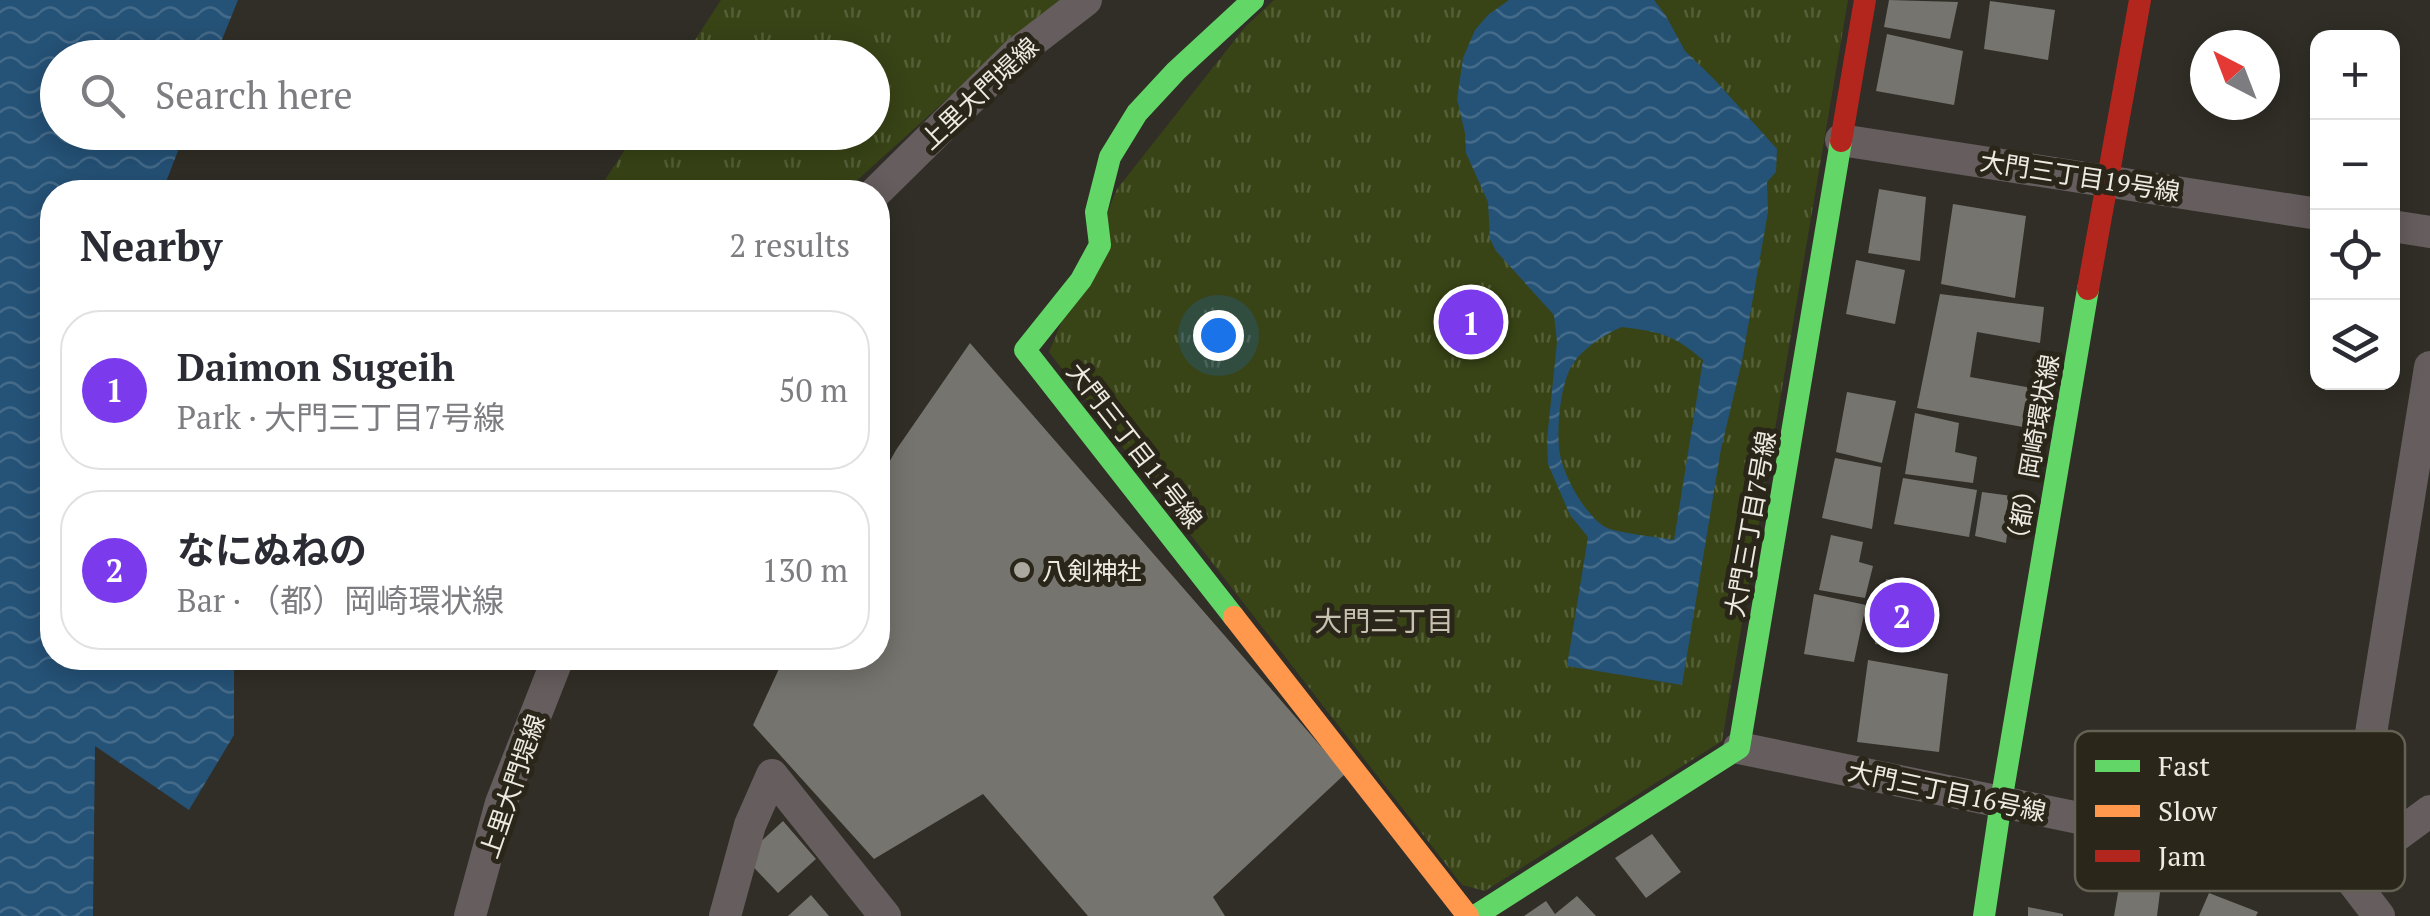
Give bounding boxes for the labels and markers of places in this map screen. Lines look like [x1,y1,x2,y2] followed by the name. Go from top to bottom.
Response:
[1438,284,1504,360] pin: 1
[1042,554,1142,587] place label: 八剣神社
[1011,559,1033,581] marker: 八剣神社
[1870,578,1934,652] pin: 2

